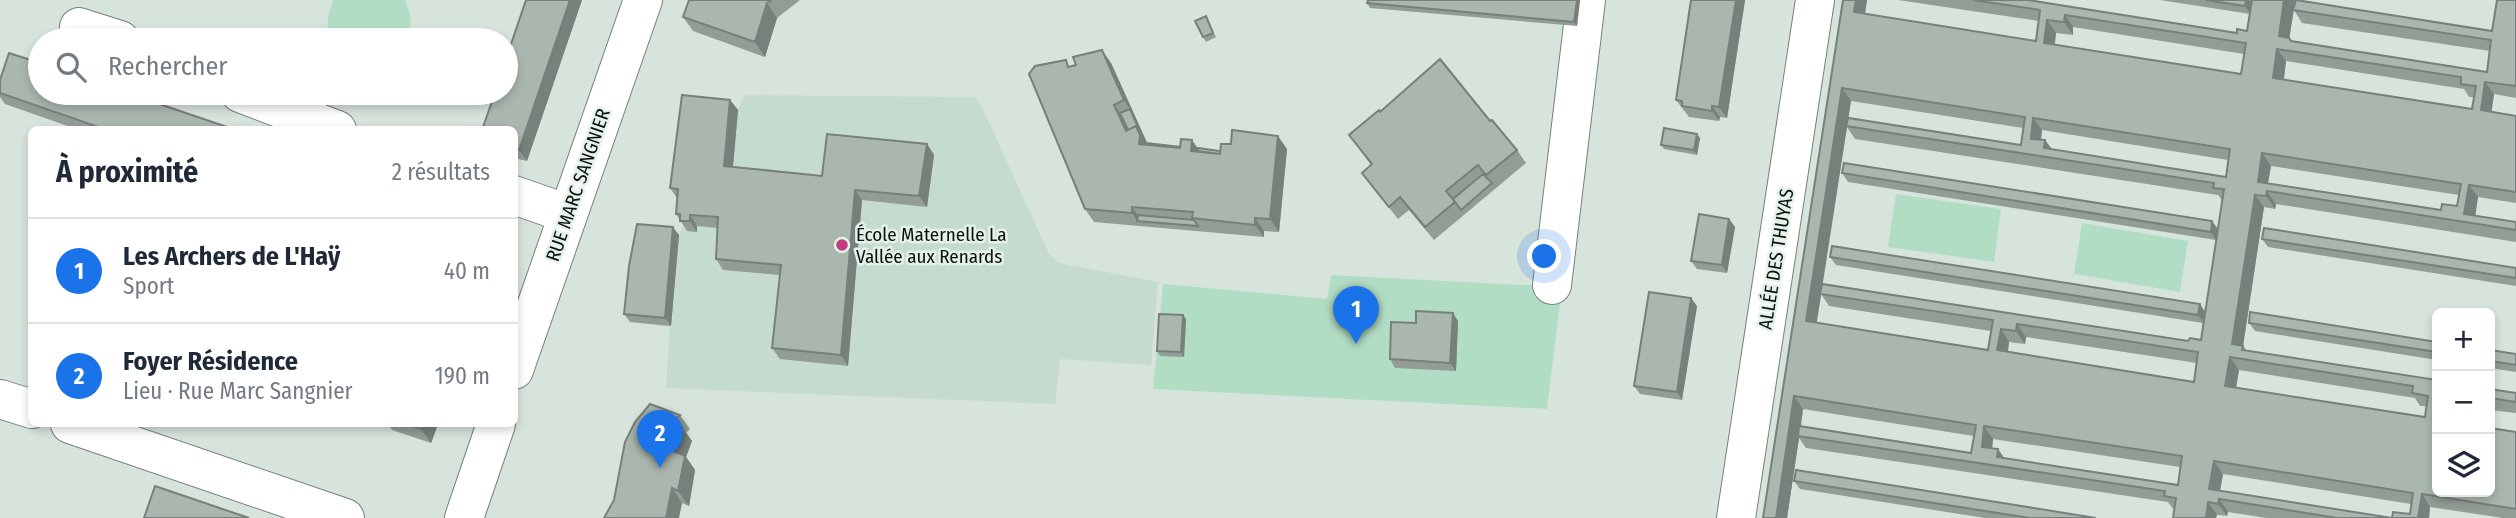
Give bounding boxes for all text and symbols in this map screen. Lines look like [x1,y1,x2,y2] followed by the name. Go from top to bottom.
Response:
[28,28,518,105] search box
[52,48,90,86] icon: search
[108,51,227,82] text: Rechercher
[541,106,615,264] street label: RUE MARC SANGNIER
[56,154,198,190] text: À proximité
[392,158,490,186] text: 2 résultats
[1754,187,1798,331] street label: ALLÉE DES THUYAS
[856,223,1007,268] place label: École Maternelle La Vallée aux Renards
[834,237,850,253] marker: École Maternelle La Vallée aux Renards
[1527,239,1561,273] your location
[123,241,340,272] text: Les Archers de L'Haÿ
[74,257,84,285] text: 1
[444,257,490,285] text: 40 m
[123,272,174,300] text: Sport
[1333,286,1379,344] pin: 1
[2432,308,2495,497] map controls
[2432,308,2495,371] button: +
[123,346,298,377] text: Foyer Résidence
[74,362,84,390] text: 2
[435,362,490,390] text: 190 m
[2432,371,2495,434] button: −
[123,377,353,405] text: Lieu · Rue Marc Sangnier
[637,410,683,468] pin: 2
[2432,434,2495,497] button: layers

